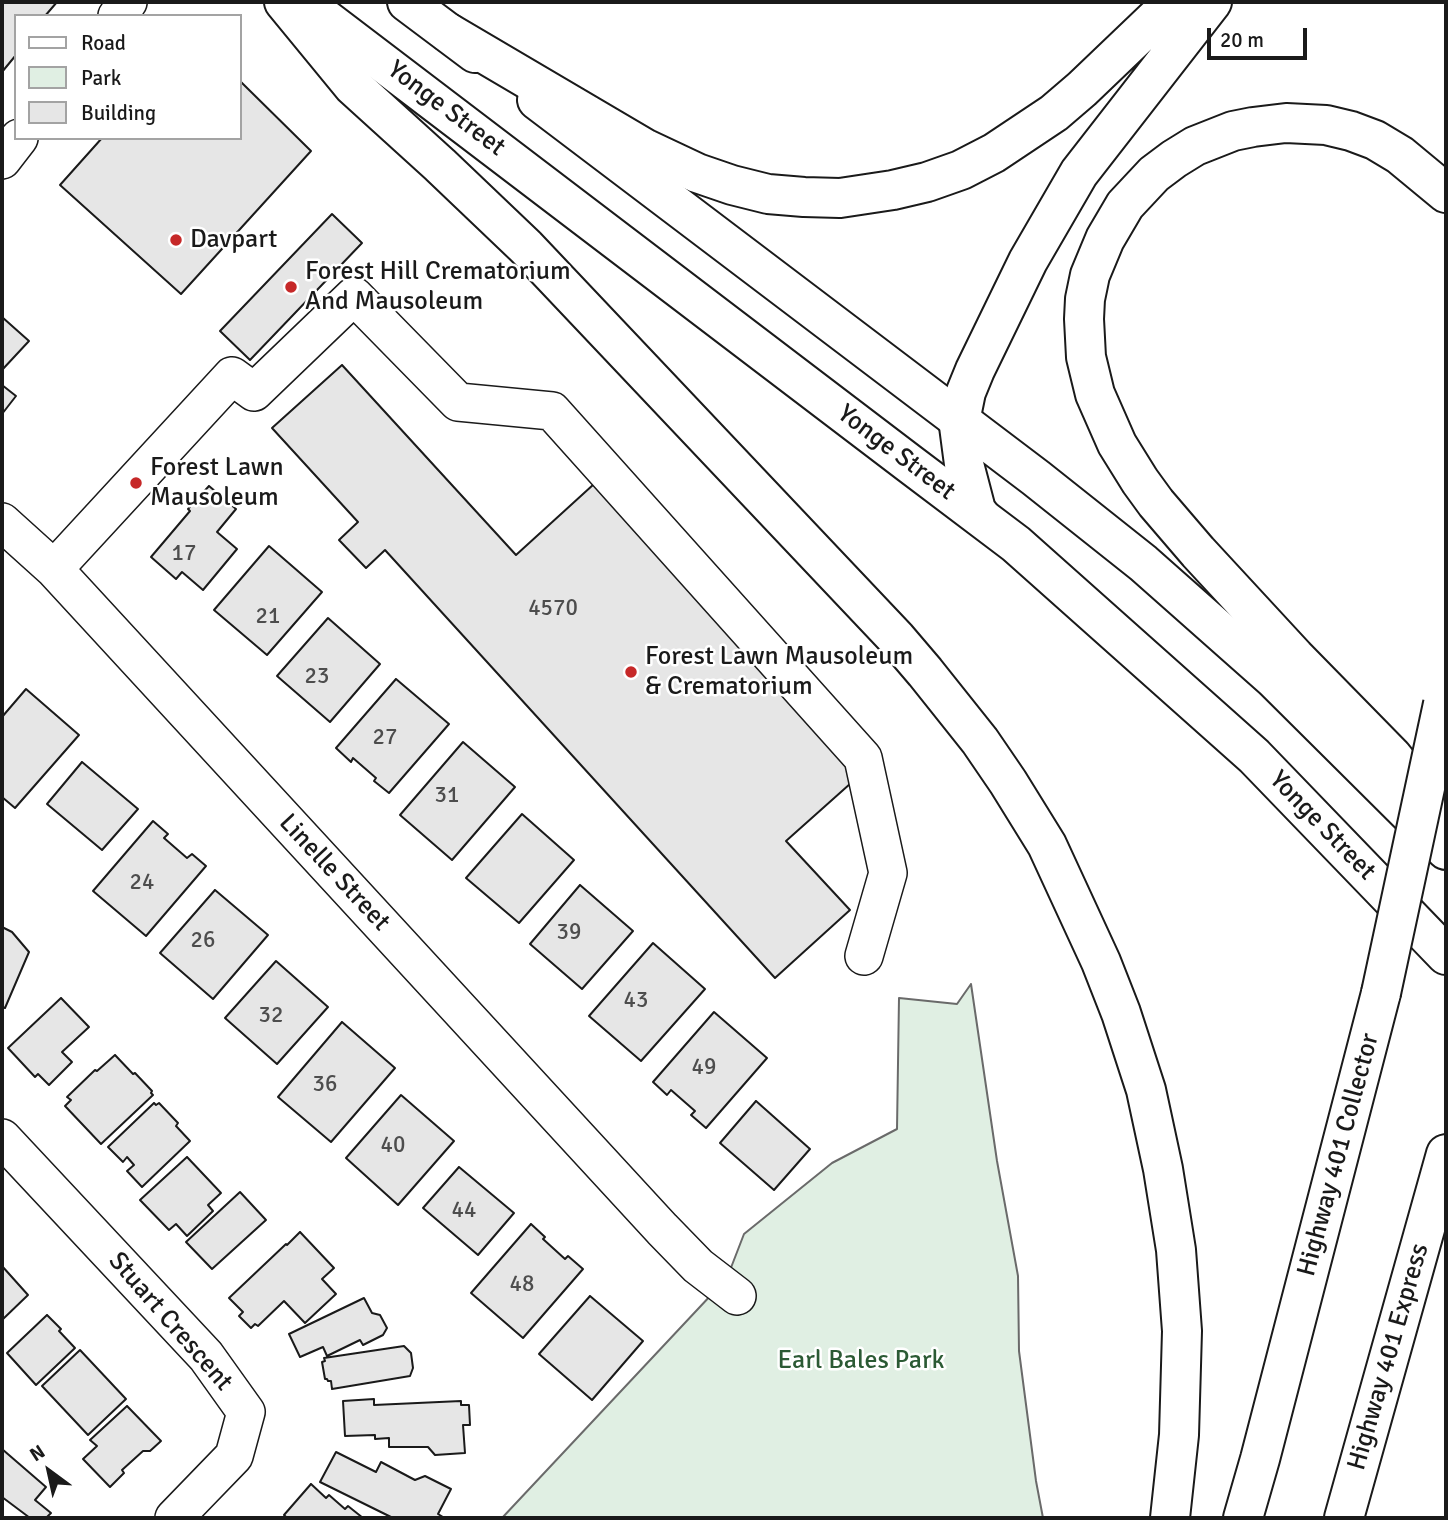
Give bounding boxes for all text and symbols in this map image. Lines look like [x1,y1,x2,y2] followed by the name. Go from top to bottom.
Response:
[14,14,242,140] legend
[1210,14,1310,58] scale bar
[1220,27,1264,53] text: 20 m
[81,30,126,56] text: Road
[381,55,511,163] street label: Yonge Street
[81,65,121,91] text: Park
[81,100,156,126] text: Building
[190,224,277,256] place label: Davpart
[168,232,184,248] marker: Davpart
[305,256,571,318] place label: Forest Hill Crematorium And Mausoleum
[283,279,299,295] marker: Forest Hill Crematorium And Mausoleum
[831,399,961,507] street label: Yonge Street
[150,452,284,514] place label: Forest Lawn Mausoleum
[128,475,144,491] marker: Forest Lawn Mausoleum
[172,540,196,568] house number: 17
[528,595,578,623] house number: 4570
[256,603,280,631] house number: 21
[645,641,913,702] place label: Forest Lawn Mausoleum & Crematorium
[305,663,329,691] house number: 23
[623,664,639,680] marker: Forest Lawn Mausoleum & Crematorium
[373,724,397,752] house number: 27
[1262,765,1382,887] street label: Yonge Street
[435,782,459,810] house number: 31
[272,808,396,938] street label: Linelle Street
[130,869,154,897] house number: 24
[557,919,581,947] house number: 39
[191,927,215,955] house number: 26
[624,987,648,1015] house number: 43
[259,1002,283,1030] house number: 32
[1292,1030,1386,1280] street label: Highway 401 Collector
[692,1054,716,1082] house number: 49
[313,1071,337,1099] house number: 36
[381,1132,405,1160] house number: 40
[452,1197,476,1225] house number: 44
[1342,1240,1436,1474] street label: Highway 401 Express
[101,1246,239,1398] street label: Stuart Crescent
[510,1271,534,1299] house number: 48
[778,1345,944,1377] park label: Earl Bales Park
[14,1436,84,1506] north arrow
[25,1440,50,1467] text: N

